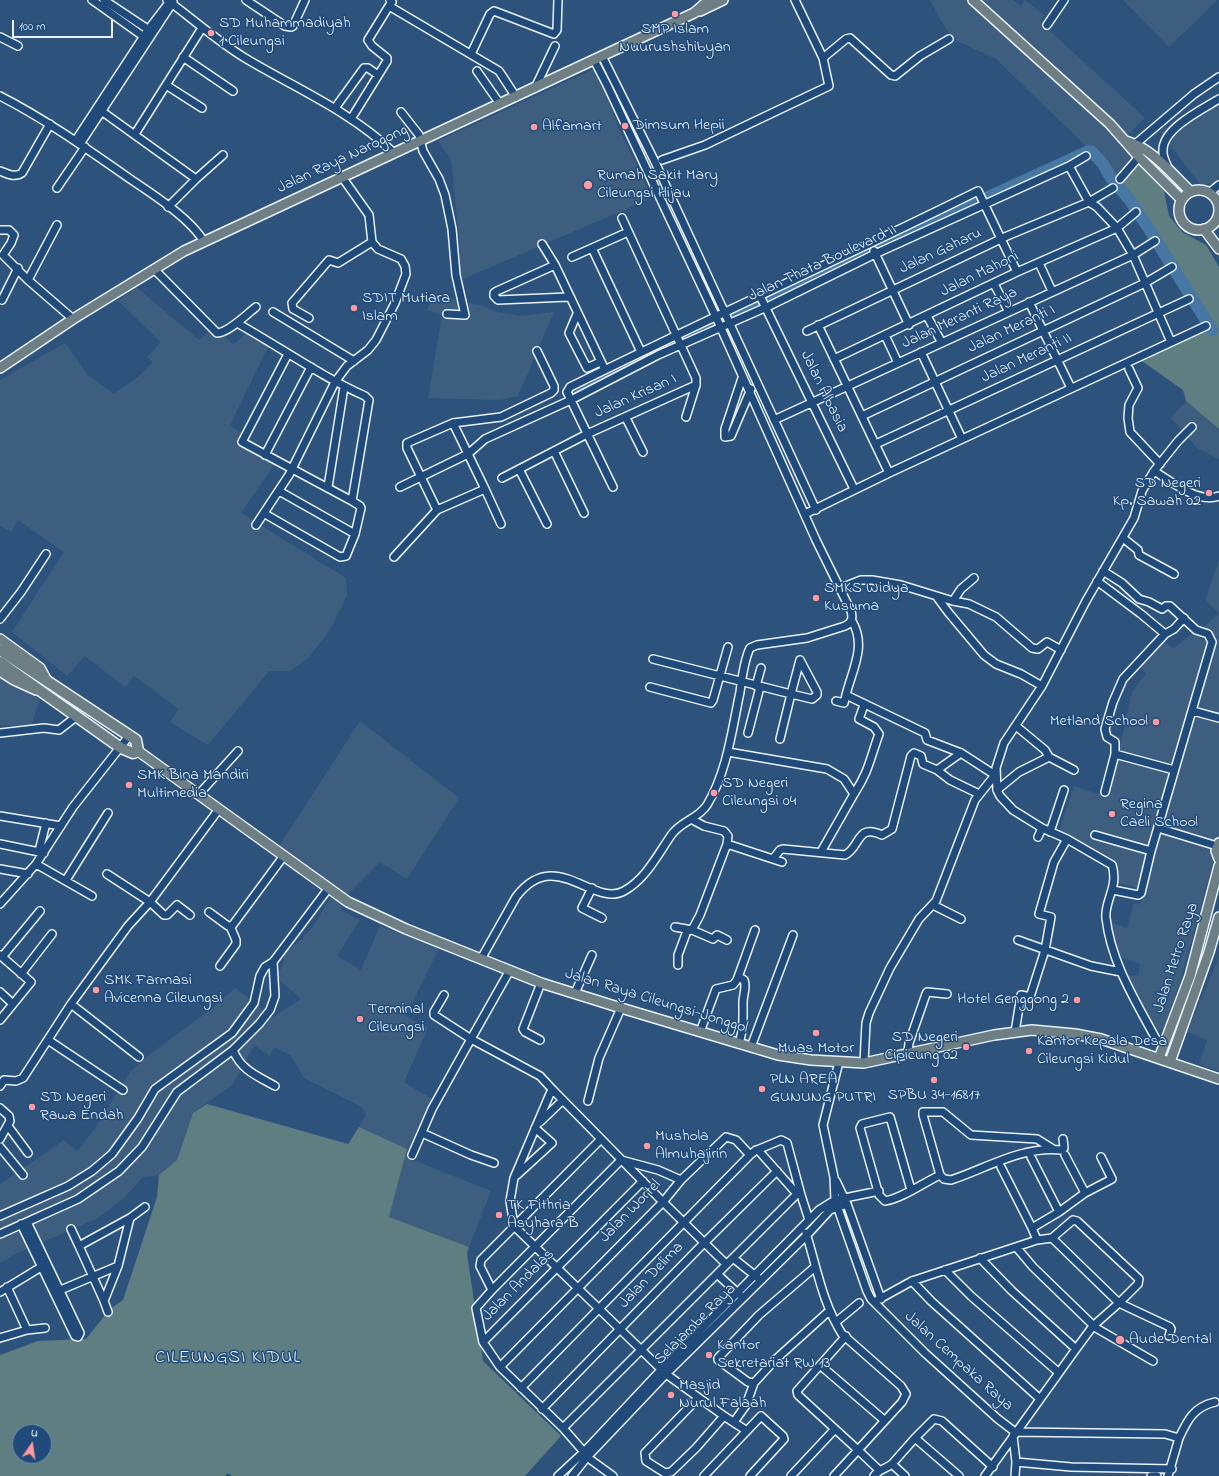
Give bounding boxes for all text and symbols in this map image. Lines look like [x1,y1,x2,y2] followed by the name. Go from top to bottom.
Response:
[670,9,680,19] marker: SMP Islam Nuurushshibyan
[14,12,115,38] scale bar
[219,14,351,52] place label: SD Muhammadiyah 1 Cileungsi
[19,18,46,36] text: 100 m
[619,20,731,58] place label: SMP Islam Nuurushshibyan
[206,28,216,38] marker: SD Muhammadiyah 1 Cileungsi
[633,116,725,136] place label: Dimsum Hepii
[542,117,602,137] place label: Alfamart
[275,121,411,199] street label: Jalan Raya Narogong
[620,121,630,131] marker: Dimsum Hepii
[529,122,539,132] marker: Alfamart
[597,166,718,204] place label: Rumah Sakit Mary Cileungsi Hijau
[582,179,594,191] marker: Rumah Sakit Mary Cileungsi Hijau
[746,221,900,307] street label: Jalan Thata Boulevard II
[897,225,985,279] street label: Jalan Gaharu
[938,248,1022,302] street label: Jalan Mahoni
[899,284,1021,354] street label: Jalan Meranti Raya
[362,289,450,327] place label: SDIT Mutiara Islam
[965,301,1059,359] street label: Jalan Meranti I
[349,303,359,313] marker: SDIT Mutiara Islam
[979,330,1075,388] street label: Jalan Meranti II
[795,348,851,436] street label: Jalan Albasia
[592,370,680,424] street label: Jalan Krisan I
[1113,474,1201,512] place label: SD Negeri Kp. Sawah 02
[1204,488,1214,498] marker: SD Negeri Kp. Sawah 02
[824,579,909,617] place label: SMKS Widya Kusuma
[811,593,821,603] marker: SMKS Widya Kusuma
[1050,712,1148,732] place label: Metland School
[1151,717,1161,727] marker: Metland School
[137,766,249,804] place label: SMK Bina Mandiri Multimedia
[722,774,796,812] place label: SD Negeri Cileungsi 04
[124,780,134,790] marker: SMK Bina Mandiri Multimedia
[709,788,719,798] marker: SD Negeri Cileungsi 04
[1120,795,1198,833] place label: Regina Caeli School
[1107,809,1117,819] marker: Regina Caeli School
[1150,901,1204,1015] street label: Jalan Metro Raya
[562,965,750,1039] street label: Jalan Raya Cileungsi-Jonggol
[104,971,222,1009] place label: SMK Farmasi Avicenna Cileungsi
[91,985,101,995] marker: SMK Farmasi Avicenna Cileungsi
[957,990,1069,1010] place label: Hotel Genggong 2
[1072,995,1082,1005] marker: Hotel Genggong 2
[368,1000,425,1038] place label: Terminal Cileungsi
[355,1014,365,1024] marker: Terminal Cileungsi
[811,1028,821,1038] marker: Muas Motor
[885,1028,958,1066] place label: SD Negeri Cipicung 02
[1037,1032,1167,1070] place label: Kantor Kepala Desa Cileungsi Kidul
[778,1039,854,1059] place label: Muas Motor
[961,1042,971,1052] marker: SD Negeri Cipicung 02
[1024,1046,1034,1056] marker: Kantor Kepala Desa Cileungsi Kidul
[770,1070,876,1108] place label: PLN AREA GUNUNG PUTRI
[929,1075,939,1085] marker: SPBU 34-16817
[757,1084,767,1094] marker: PLN AREA GUNUNG PUTRI
[888,1086,980,1106] place label: SPBU 34-16817
[40,1088,123,1126] place label: SD Negeri Rawa Endah
[27,1102,37,1112] marker: SD Negeri Rawa Endah
[655,1127,727,1165] place label: Mushola Almuhajirin
[642,1141,652,1151] marker: Mushola Almuhajirin
[596,1176,666,1248] street label: Jalan Wortel
[507,1196,579,1234] place label: TK Fithria Asyhara B
[494,1210,504,1220] marker: TK Fithria Asyhara B
[616,1239,688,1313] street label: Jalan Delima
[479,1246,559,1326] street label: Jalan Andalas
[651,1280,741,1370] street label: Selajambe Raya
[900,1308,1016,1416] street label: Jalan Cempaka Raya
[1129,1330,1212,1350] place label: Aude Dental
[1114,1334,1126,1346] marker: Aude Dental
[717,1336,830,1374] place label: Kantor Sekretariat RW 13
[155,1348,301,1370] district label: CILEUNGSI KIDUL
[704,1350,714,1360] marker: Kantor Sekretariat RW 13
[679,1376,766,1414] place label: Masjid Nurul Falaah
[666,1390,676,1400] marker: Masjid Nurul Falaah
[12,1424,52,1464] north arrow
[29,1425,40,1442] text: U

